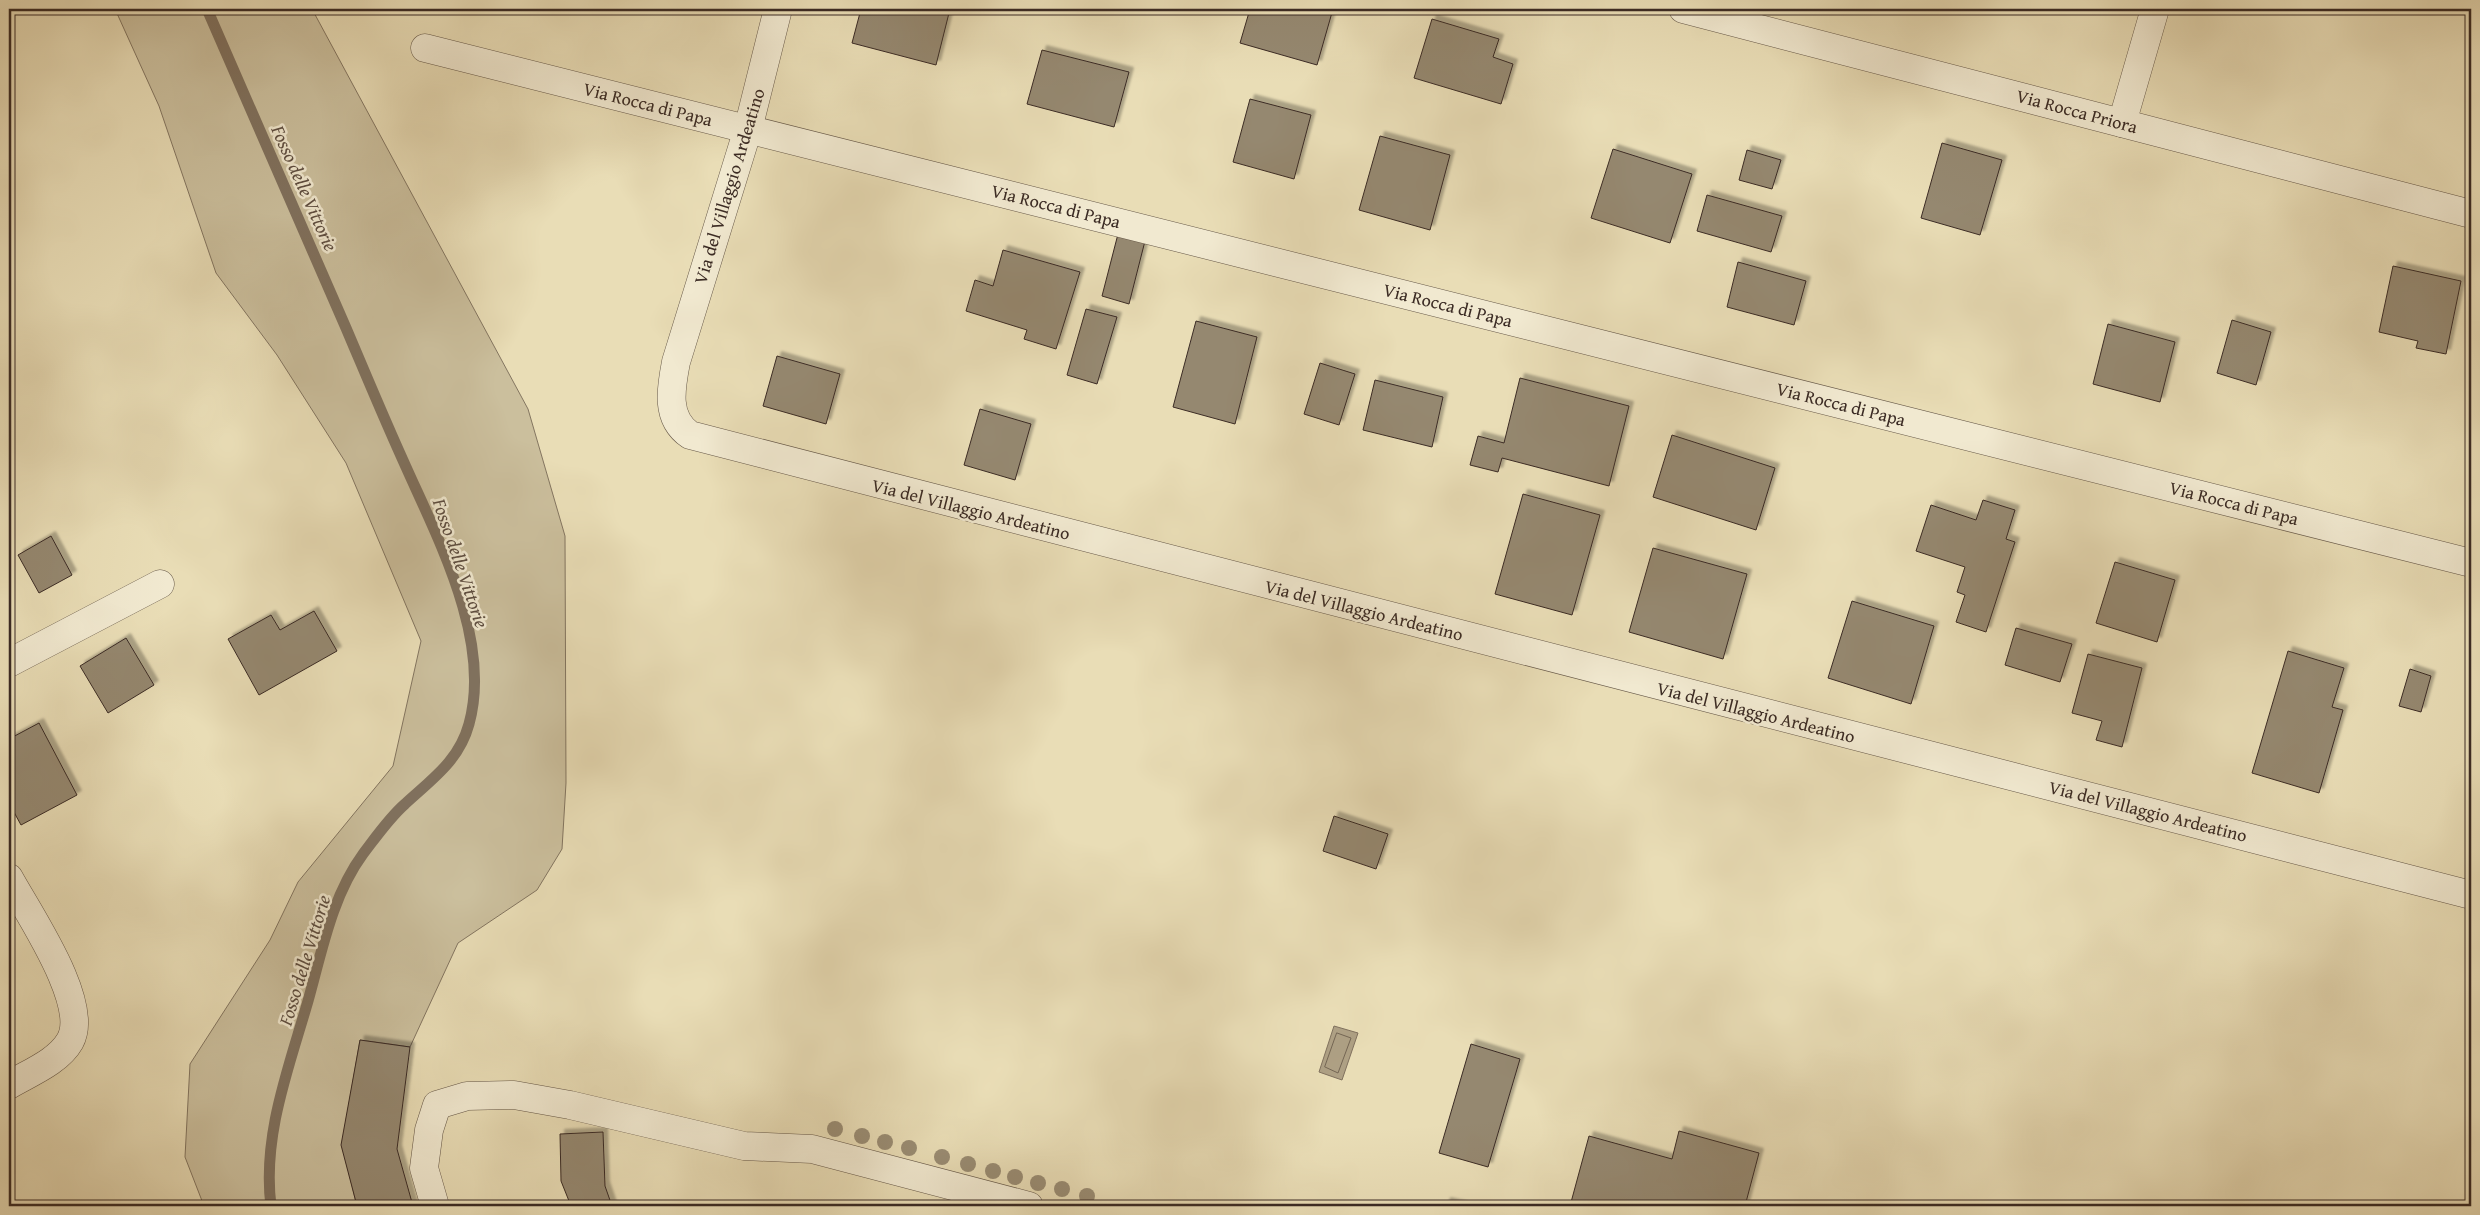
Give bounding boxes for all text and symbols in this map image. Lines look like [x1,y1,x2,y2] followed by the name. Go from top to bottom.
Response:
[581,75,716,133] street label: Via Rocca di Papa
[2013,82,2141,140] street label: Via Rocca Priora
[686,85,772,287] street label: Via del Villaggio Ardeatino
[264,120,345,256] water label: Fosso delle Vittorie
[989,177,1124,235] street label: Via Rocca di Papa
[1381,276,1516,334] street label: Via Rocca di Papa
[1774,375,1909,433] street label: Via Rocca di Papa
[869,471,1073,547] street label: Via del Villaggio Ardeatino
[2167,474,2302,532] street label: Via Rocca di Papa
[425,494,496,632] water label: Fosso delle Vittorie
[1262,572,1466,648] street label: Via del Villaggio Ardeatino
[1654,674,1858,750] street label: Via del Villaggio Ardeatino
[2046,773,2250,849] street label: Via del Villaggio Ardeatino
[271,891,337,1030] water label: Fosso delle Vittorie

